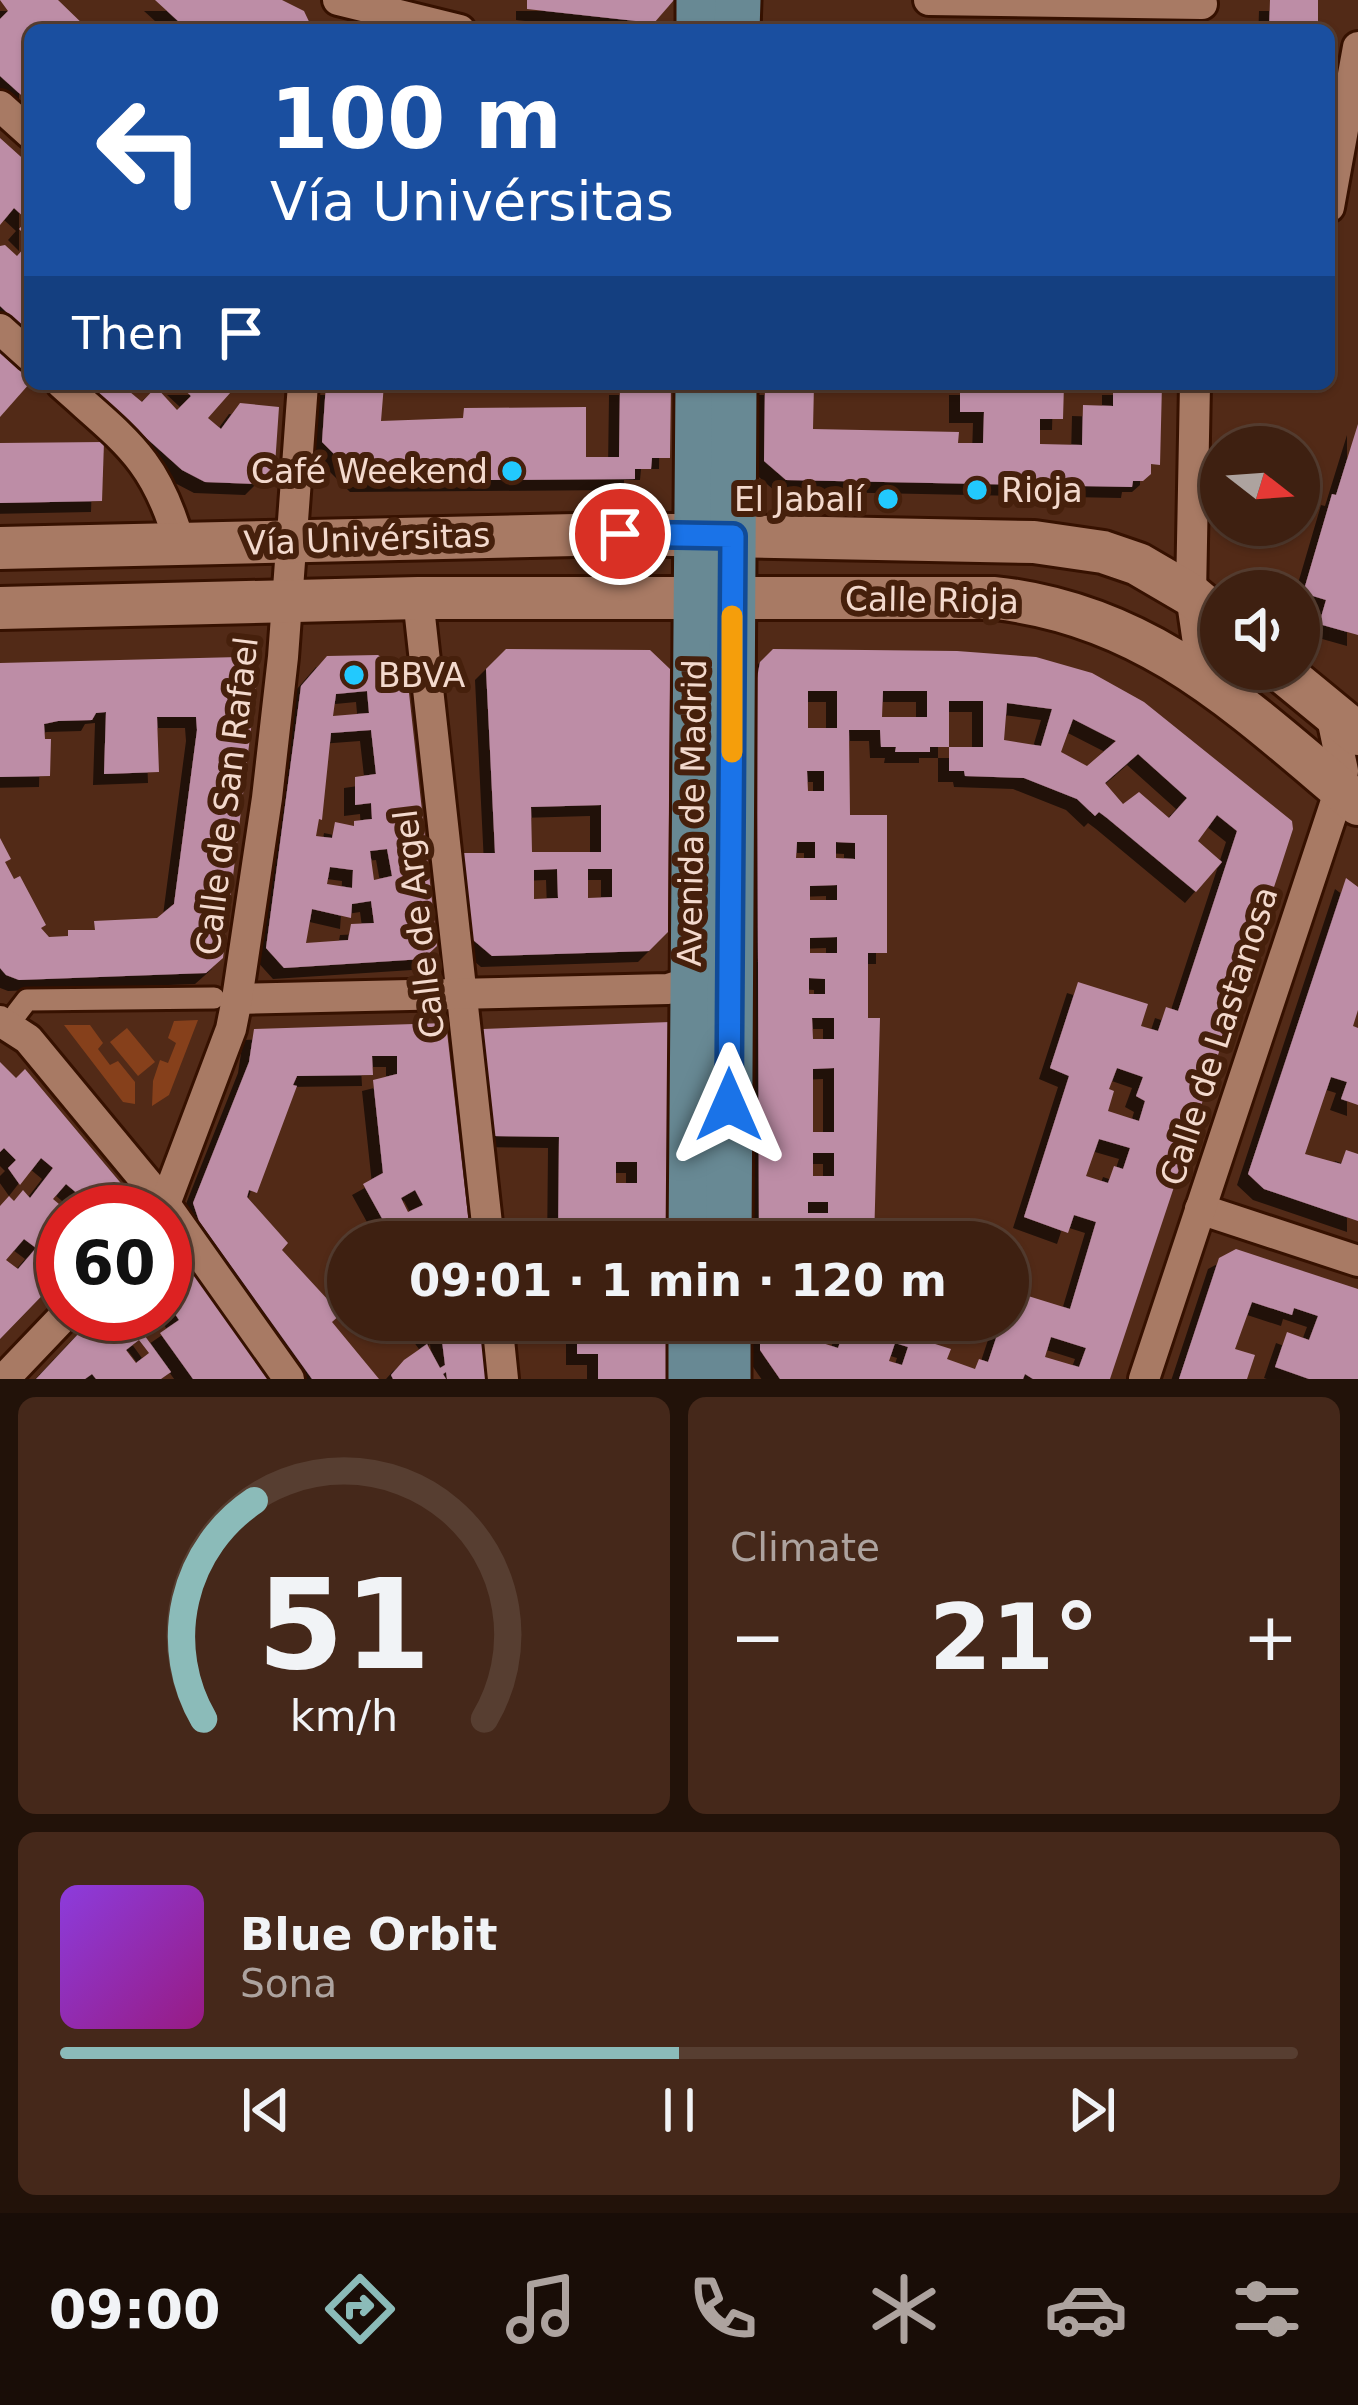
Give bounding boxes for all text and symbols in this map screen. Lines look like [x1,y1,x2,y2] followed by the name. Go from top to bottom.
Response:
[270,70,562,168] text: 100 m
[72,72,228,228] icon: left
[270,170,674,233] text: Vía Univérsitas
[208,300,274,366] icon: arrive
[72,307,184,360] text: Then
[1200,426,1320,546] north arrow
[1200,426,1320,690] map controls
[251,452,488,491] place label: Café Weekend
[499,458,525,484] marker: Café Weekend
[1001,471,1083,510] place label: Rioja
[964,477,990,503] marker: Rioja
[734,480,866,519] place label: El Jabalí
[569,483,671,585] pin
[875,486,901,512] marker: El Jabalí
[587,501,653,567] icon: arrive
[243,515,491,563] street label: Vía Univérsitas
[1200,570,1320,690] button: sound
[845,579,1019,621] street label: Calle Rioja
[188,635,266,957] street label: Calle de San Rafael
[378,656,466,695] place label: BBVA
[670,659,714,967] street label: Avenida de Madrid
[341,662,367,688] marker: BBVA
[386,807,452,1041] street label: Calle de Argel
[1152,882,1286,1190] street label: Calle de Lastanosa
[666,1042,792,1168] position arrow
[36,1185,192,1341] speed limit sign: 60
[409,1254,947,1307] text: 09:01 · 1 min · 120 m
[730,1525,880,1570] text: Climate
[257,1552,431,1697] text: 51
[929,1585,1099,1690] text: 21°
[730,1599,785,1676] text: −
[1243,1599,1298,1676] text: +
[290,1690,398,1740] text: km/h
[240,1908,498,1961] text: Blue Orbit
[240,1961,337,2006] text: Sona
[233,2077,299,2143] icon: previous
[646,2077,712,2143] icon: pause
[1059,2077,1125,2143] icon: next
[318,2267,402,2351] icon: directions
[499,2267,583,2351] icon: music
[681,2267,765,2351] icon: phone
[862,2267,946,2351] icon: climate
[1044,2267,1128,2351] icon: car
[1225,2267,1309,2351] icon: filters
[49,2278,221,2341] text: 09:00

